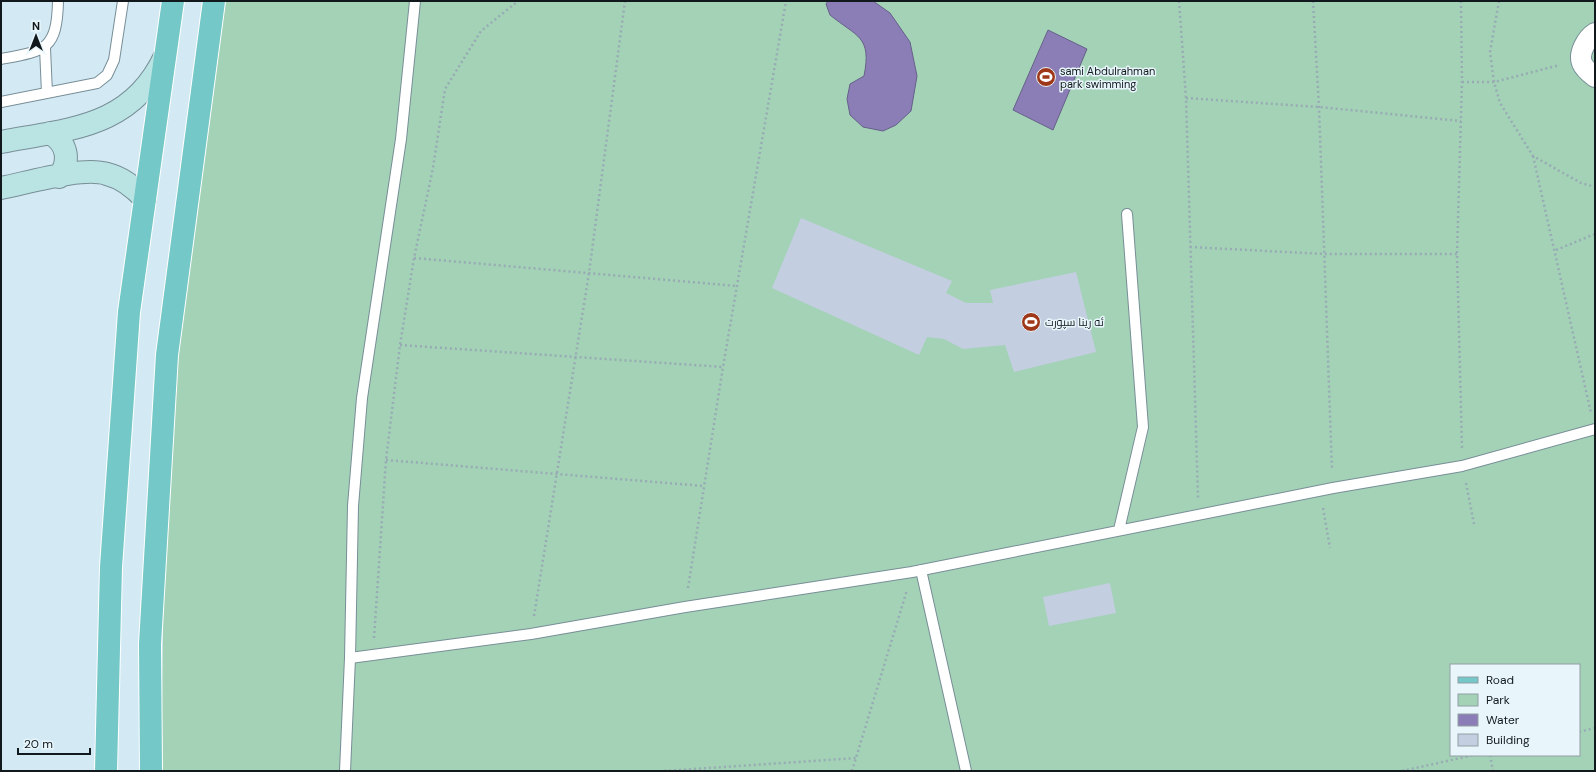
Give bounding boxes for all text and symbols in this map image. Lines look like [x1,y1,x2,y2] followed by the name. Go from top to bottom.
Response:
[16,16,56,56] north arrow
[32,19,40,33] text: N
[1060,64,1155,91] place label: sami Abdulrahman park swimming
[1035,66,1057,88] sports icon: sami Abdulrahman park swimming
[1020,311,1042,333] sports icon: ئه رينا سپورت
[1045,315,1104,329] place label: ئه رينا سپورت
[1450,664,1580,756] legend
[1486,672,1514,688] text: Road
[1486,692,1510,708] text: Park
[1486,712,1520,728] text: Water
[18,730,90,756] scale bar
[1486,732,1530,748] text: Building
[24,736,53,752] text: 20 m

